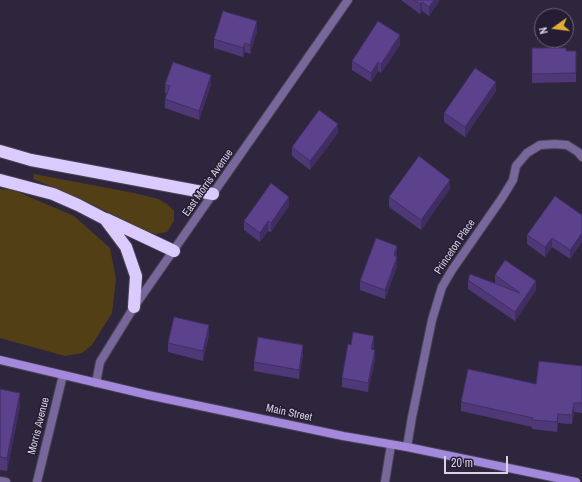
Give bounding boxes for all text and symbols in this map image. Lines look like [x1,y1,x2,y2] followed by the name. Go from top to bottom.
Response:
[534,8,574,48] north arrow
[536,26,551,36] text: N
[180,147,236,219] street label: East Morris Avenue
[432,217,478,277] street label: Princeton Place
[26,396,52,456] street label: Morris Avenue
[265,402,313,424] street label: Main Street
[446,448,510,474] scale bar
[451,455,473,471] text: 20 m

